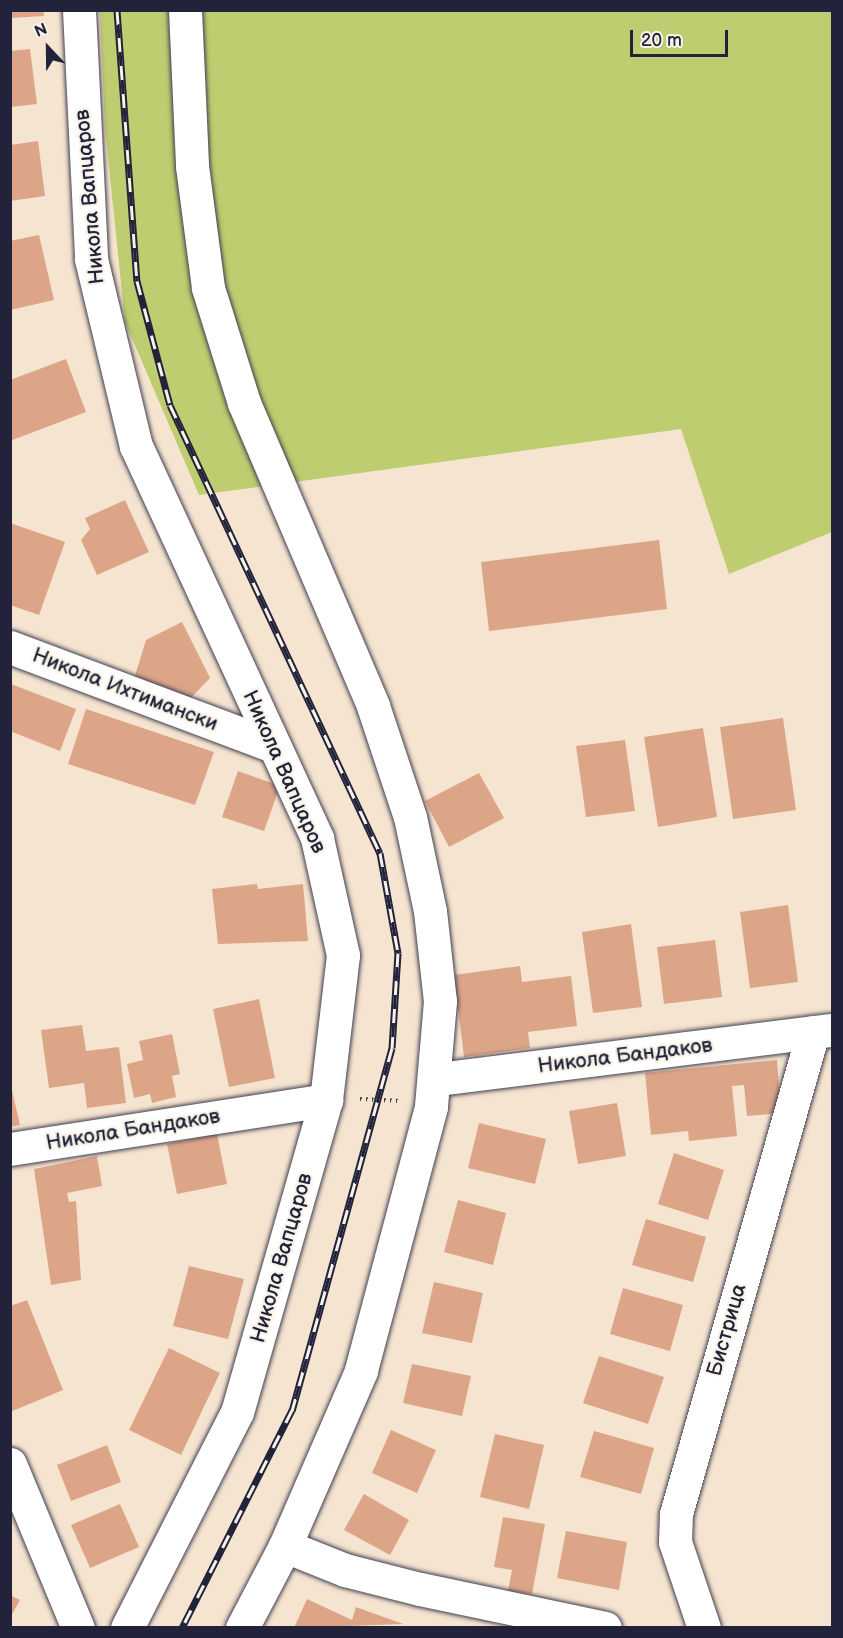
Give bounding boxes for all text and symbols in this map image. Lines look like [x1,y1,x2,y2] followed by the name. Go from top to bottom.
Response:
[18,18,78,78] north arrow
[633,18,730,56] scale bar
[32,20,50,42] text: N
[641,30,682,51] text: 20 m
[70,109,110,285] street label: Никола Вапцаров
[29,643,221,737] street label: Никола Ихтимански
[237,687,331,857] street label: Никола Вапцаров
[536,1033,714,1079] street label: Никола Бандаков
[44,1104,222,1156] street label: Никола Бандаков
[246,1170,318,1346] street label: Никола Вапцаров
[702,1281,752,1379] street label: Бистрица

